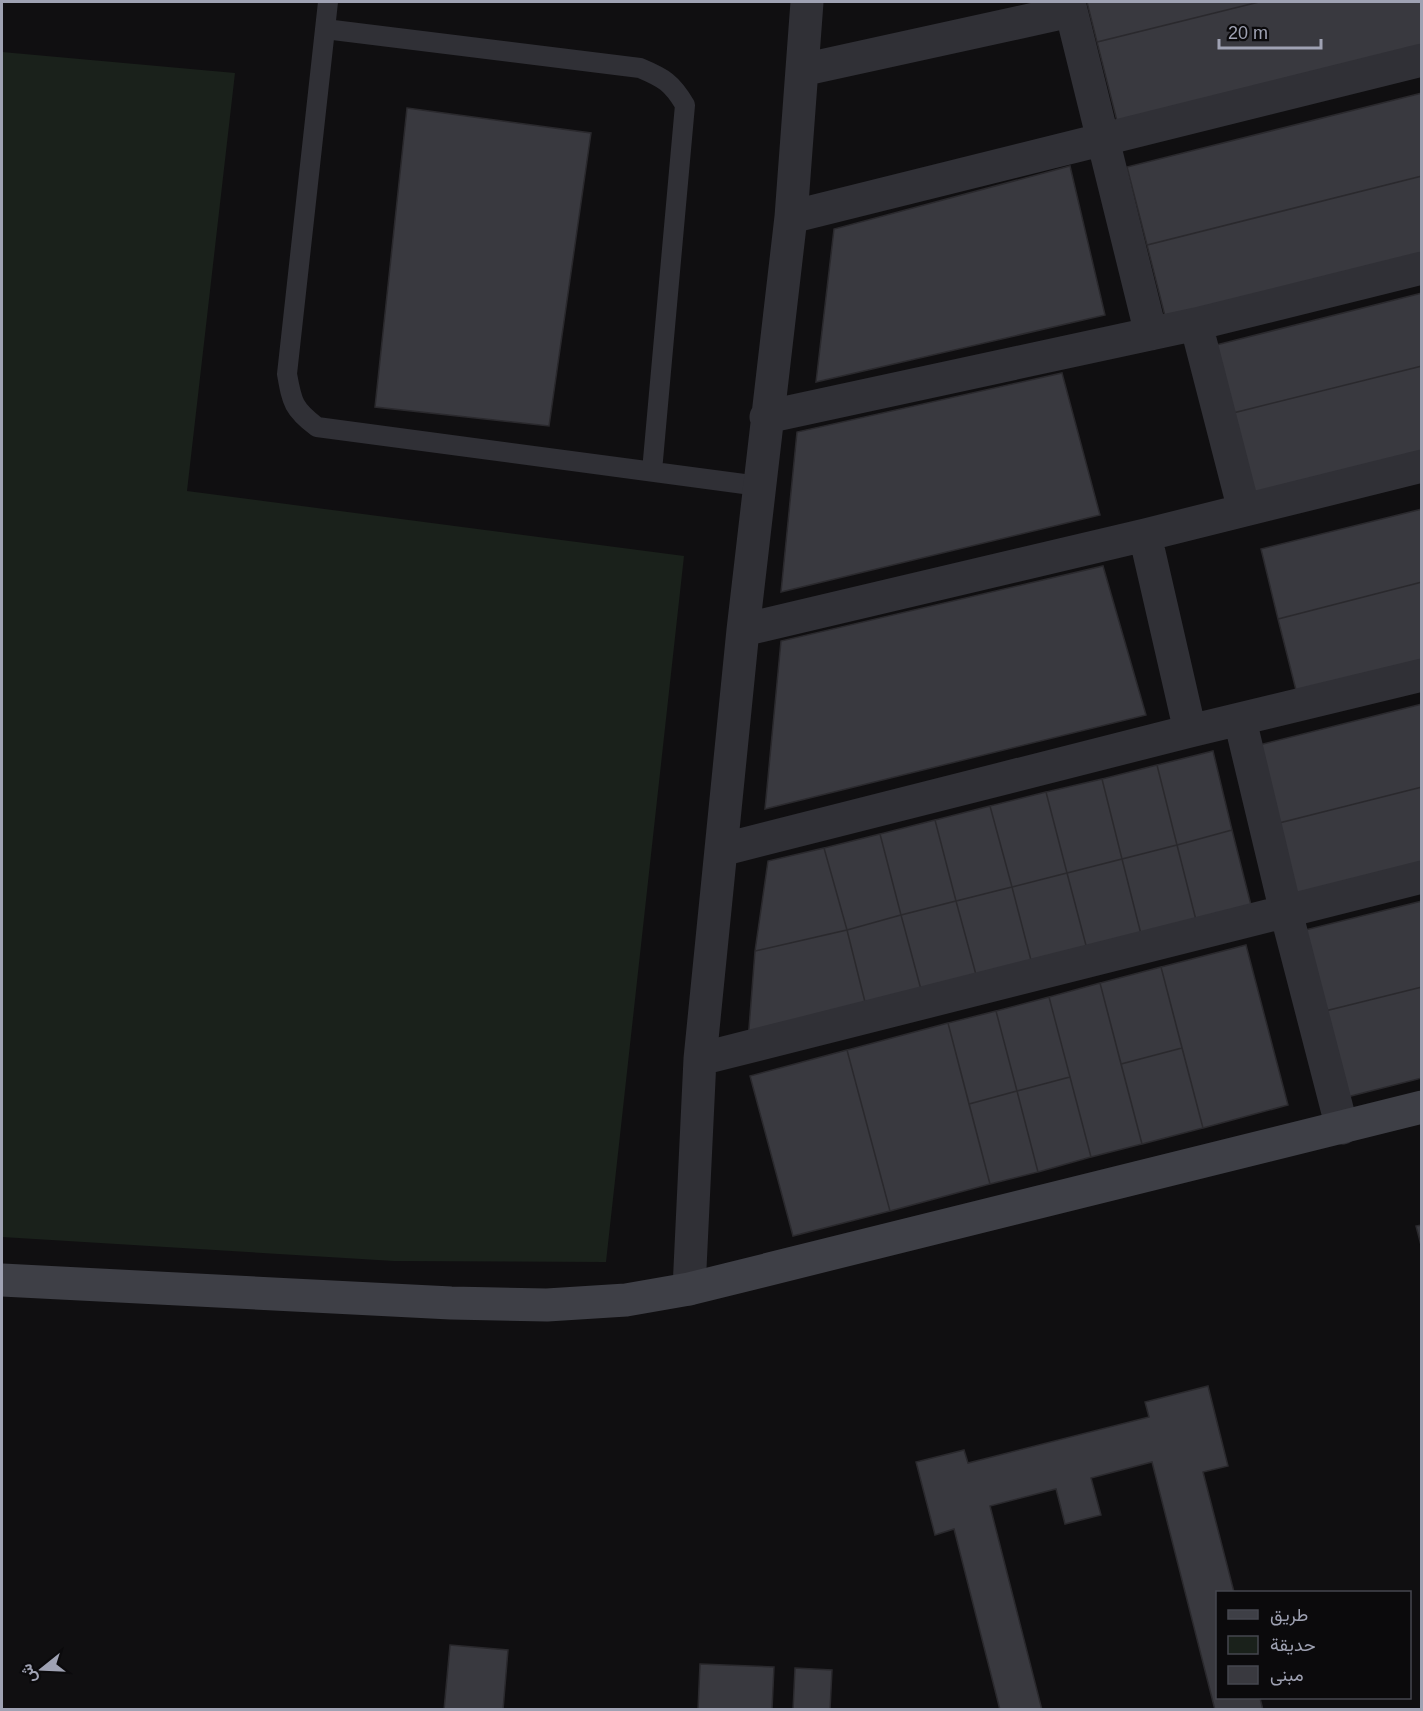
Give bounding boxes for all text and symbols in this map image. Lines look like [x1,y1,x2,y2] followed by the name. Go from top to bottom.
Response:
[1219,12,1321,50] scale bar
[1228,23,1268,43] text: 20 m
[1216,1591,1411,1699] legend
[1270,1605,1308,1626] text: طريق
[1270,1635,1316,1655] text: حديقة
[12,1639,72,1699] north arrow
[17,1661,40,1685] text: ش
[1270,1665,1304,1686] text: مبنى

